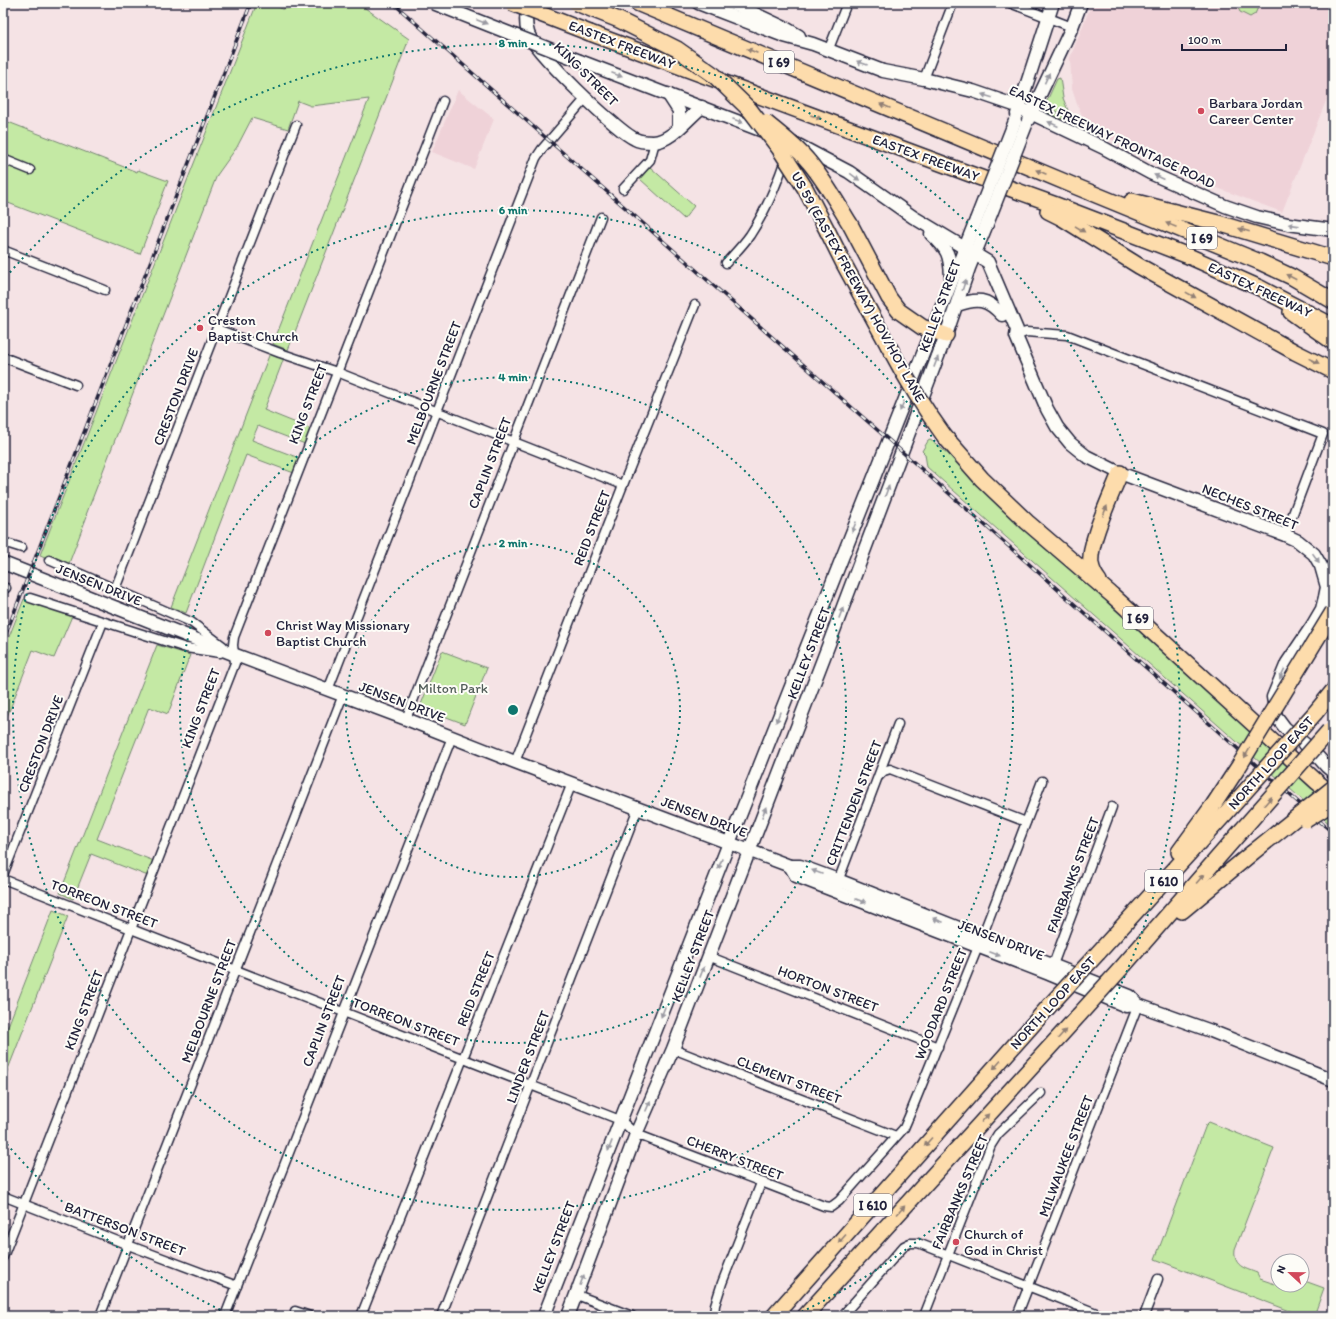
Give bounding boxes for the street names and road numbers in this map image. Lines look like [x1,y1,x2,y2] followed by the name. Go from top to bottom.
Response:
[566,17,678,73] street label: EASTEX FREEWAY
[550,38,622,110] street label: KING STREET
[764,51,794,73] road number: I 69
[1006,82,1218,192] street label: EASTEX FREEWAY FRONTAGE ROAD
[870,131,982,185] street label: EASTEX FREEWAY
[787,169,929,405] street label: US 59 (EASTEX FREEWAY) HOV/HOT LANE
[1187,227,1217,249] road number: I 69
[915,257,965,355] street label: KELLEY STREET
[1205,259,1315,322] street label: EASTEX FREEWAY
[403,319,465,447] street label: MELBOURNE STREET
[150,346,202,448] street label: CRESTON DRIVE
[285,362,331,446] street label: KING STREET
[465,415,515,511] street label: CAPLIN STREET
[1199,480,1301,534] street label: NECHES STREET
[570,488,614,568] street label: REID STREET
[54,560,145,610] street label: JENSEN DRIVE
[784,604,834,701] street label: KELLEY STREET
[1123,607,1153,629] road number: I 69
[178,666,224,750] street label: KING STREET
[356,678,448,726] street label: JENSEN DRIVE
[15,693,67,795] street label: CRESTON DRIVE
[1225,713,1318,813] street label: NORTH LOOP EAST
[822,738,886,868] street label: CRITTENDEN STREET
[658,793,750,841] street label: JENSEN DRIVE
[1043,814,1103,936] street label: FAIRBANKS STREET
[1145,870,1183,892] road number: I 610
[48,876,160,932] street label: TORREON STREET
[668,907,718,1004] street label: KELLEY STREET
[955,916,1047,964] street label: JENSEN DRIVE
[178,937,240,1065] street label: MELBOURNE STREET
[911,946,971,1062] street label: WOODARD STREET
[453,949,499,1029] street label: REID STREET
[1007,953,1100,1053] street label: NORTH LOOP EAST
[775,962,881,1016] street label: HORTON STREET
[61,968,107,1052] street label: KING STREET
[299,973,349,1069] street label: CAPLIN STREET
[350,994,462,1050] street label: TORREON STREET
[503,1008,554,1106] street label: LINDER STREET
[734,1052,844,1108] street label: CLEMENT STREET
[1035,1093,1097,1219] street label: MILWAUKEE STREET
[684,1132,786,1184] street label: CHERRY STREET
[928,1132,992,1252] street label: FAIRBANKS STREET
[854,1194,892,1216] road number: I 610
[62,1198,188,1260] street label: BATTERSON STREET
[529,1198,579,1295] street label: KELLEY STREET

